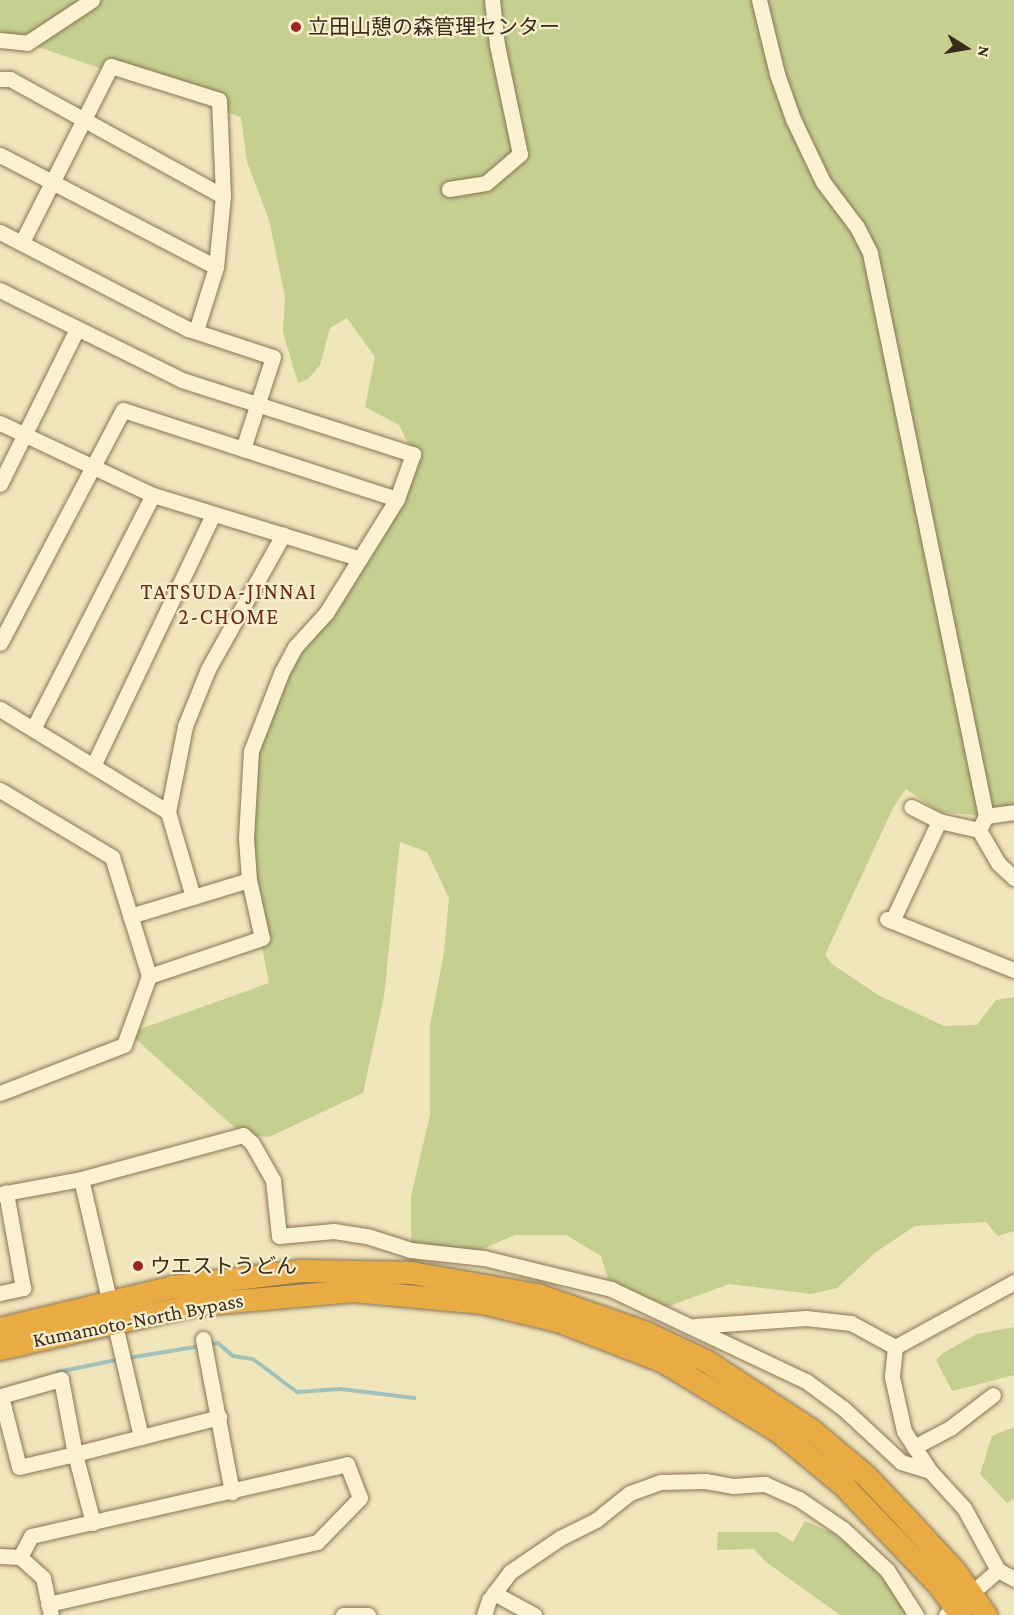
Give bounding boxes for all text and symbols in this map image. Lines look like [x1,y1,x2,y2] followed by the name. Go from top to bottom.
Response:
[308,14,560,40] place label: 立田山憩の森管理センター
[936,18,996,78] north arrow
[289,20,303,34] marker: 立田山憩の森管理センター
[975,45,994,59] text: N
[141,578,317,630] district label: TATSUDA-JINNAI 2-CHOME
[150,1253,297,1279] place label: ウエストうどん
[131,1259,145,1273] marker: ウエストうどん
[31,1287,245,1353] street label: Kumamoto-North Bypass

